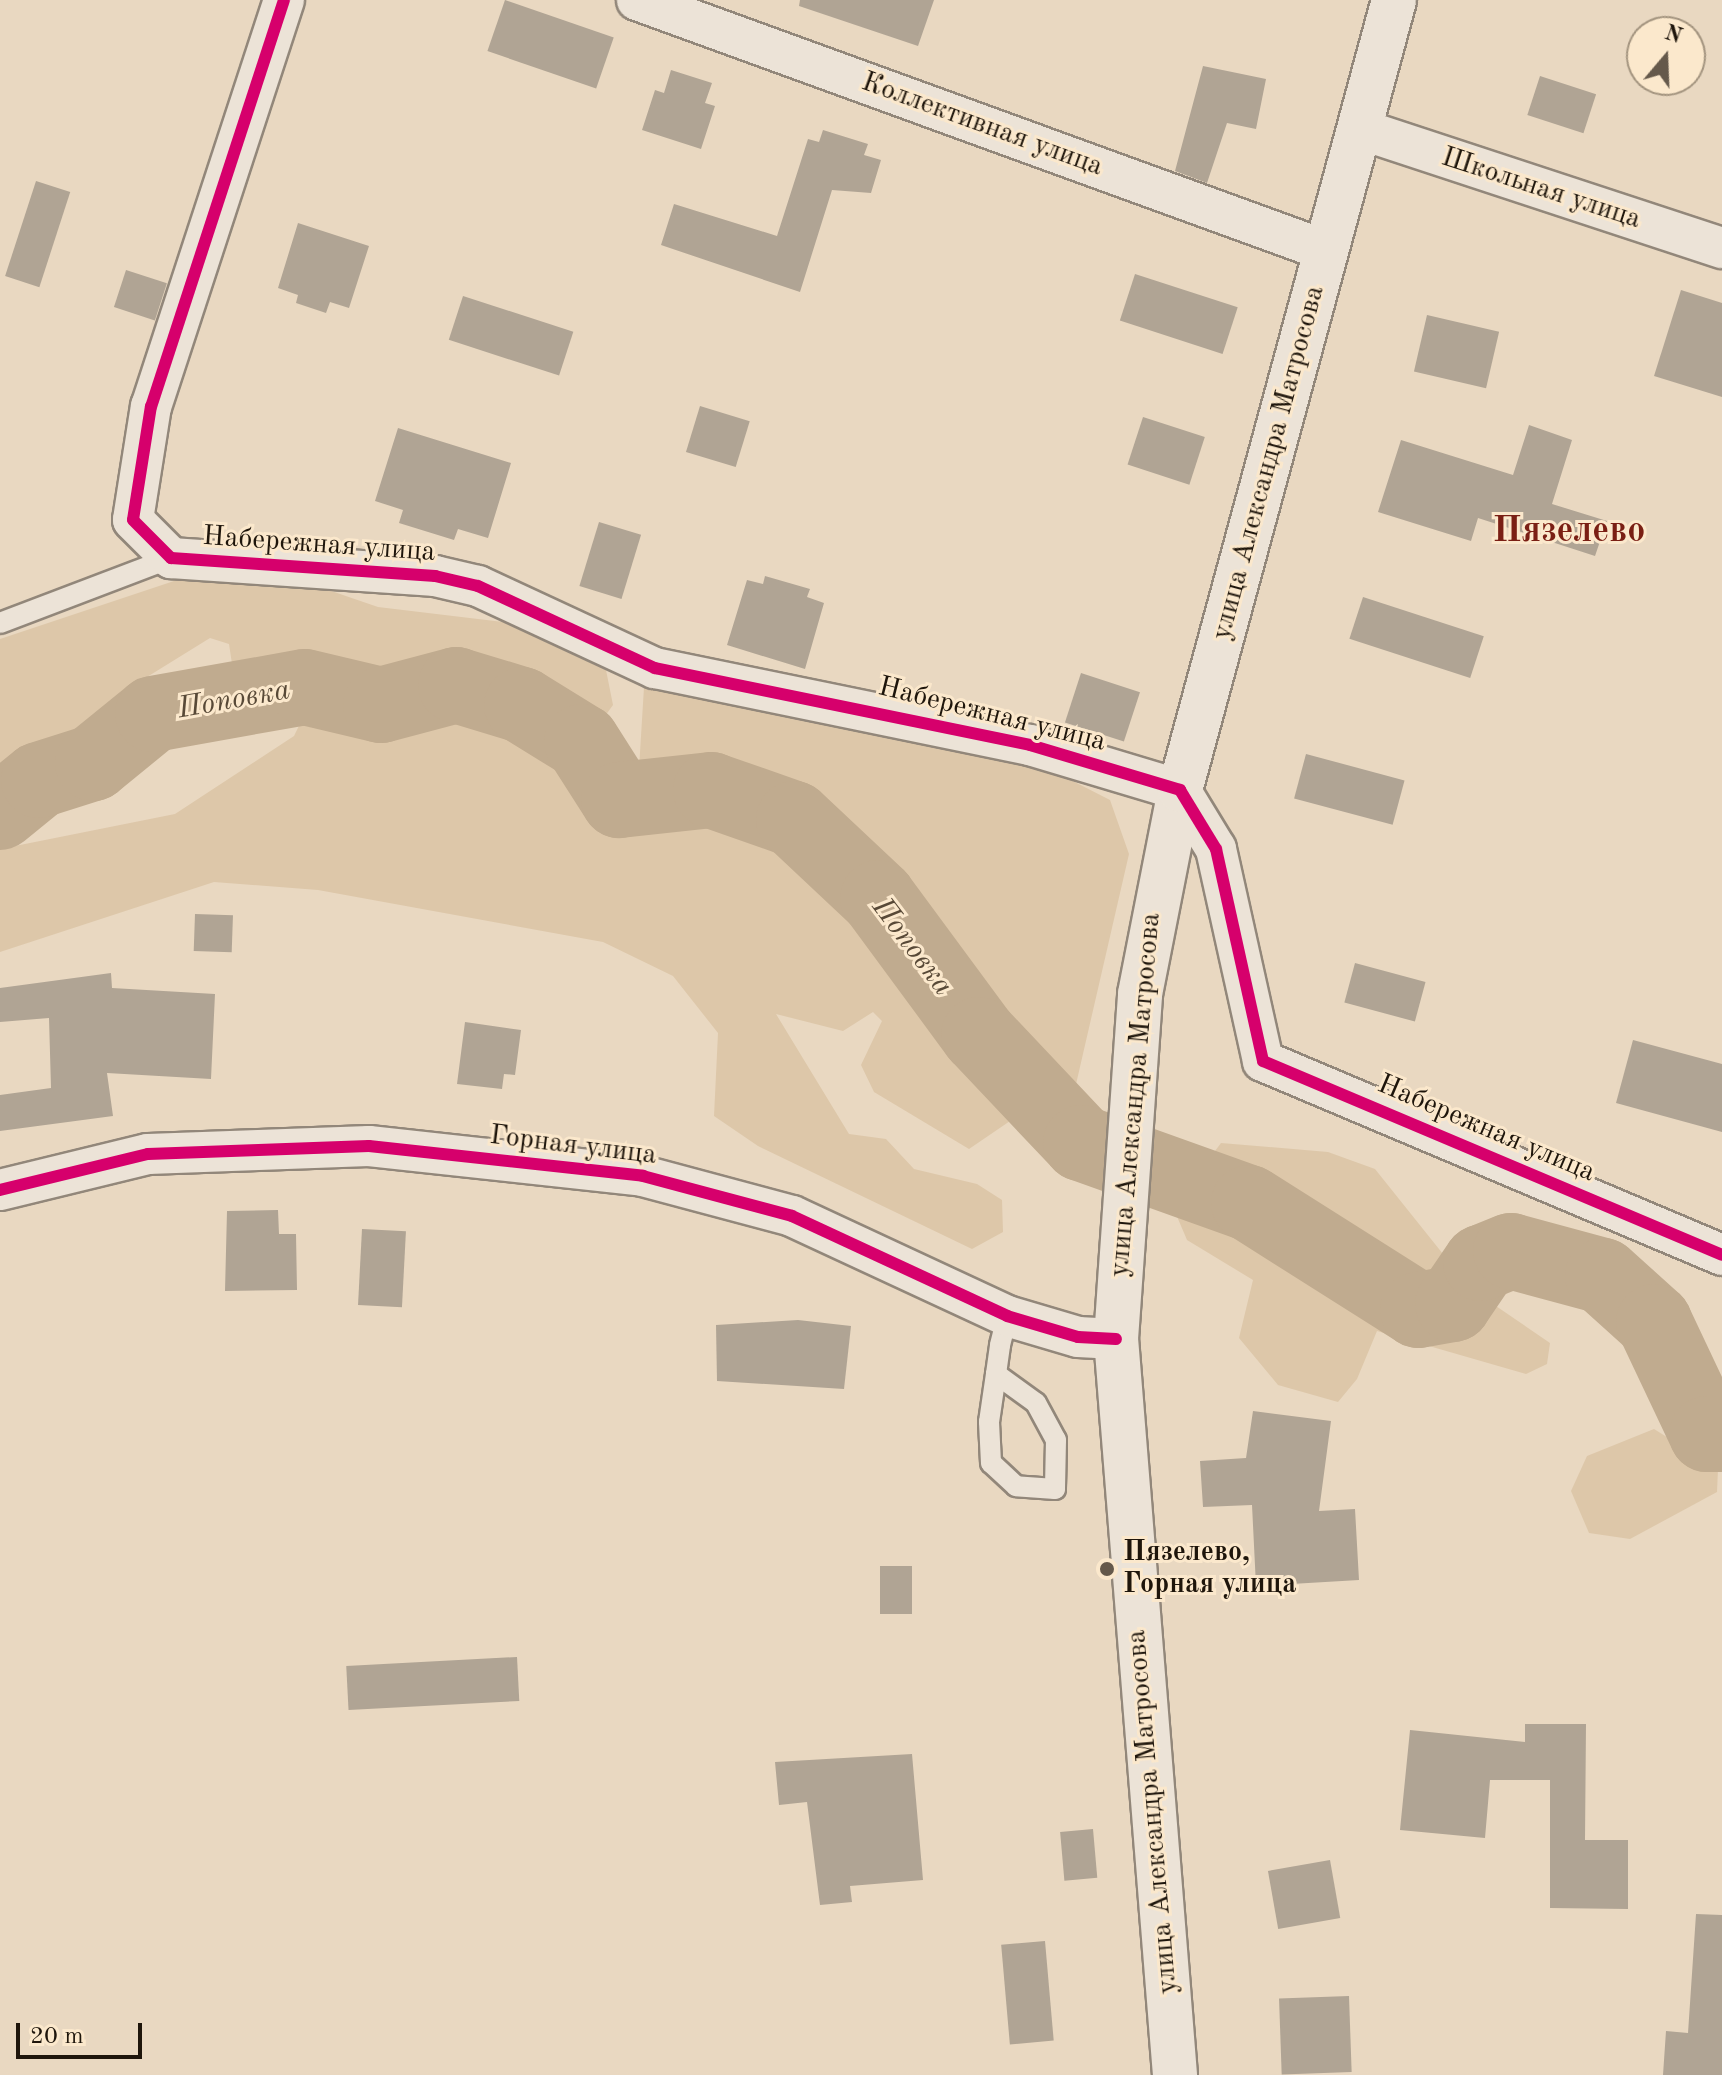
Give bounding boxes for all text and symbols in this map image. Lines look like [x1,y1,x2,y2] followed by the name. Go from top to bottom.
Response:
[1626,16,1706,96] north arrow
[1662,22,1685,48] text: N
[857,66,1107,184] street label: Коллективная улица
[1437,141,1645,237] street label: Школьная улица
[1205,282,1333,644] street label: улица Александра Матросова
[1493,511,1645,555] district label: Пязелево
[201,520,437,570] street label: Набережная улица
[875,670,1109,760] street label: Набережная улица
[175,672,293,728] water label: Поповка
[863,891,961,1003] water label: Поповка
[1103,912,1169,1278] street label: улица Александра Матросова
[1372,1068,1600,1190] street label: Набережная улица
[488,1119,658,1173] street label: Горная улица
[1123,1536,1296,1602] place label: Пязелево, Горная улица
[1098,1560,1116,1578] marker: Пязелево, Горная улица
[1120,1629,1186,1995] street label: улица Александра Матросова
[20,2007,146,2057] scale bar
[30,2025,84,2049] text: 20 m

